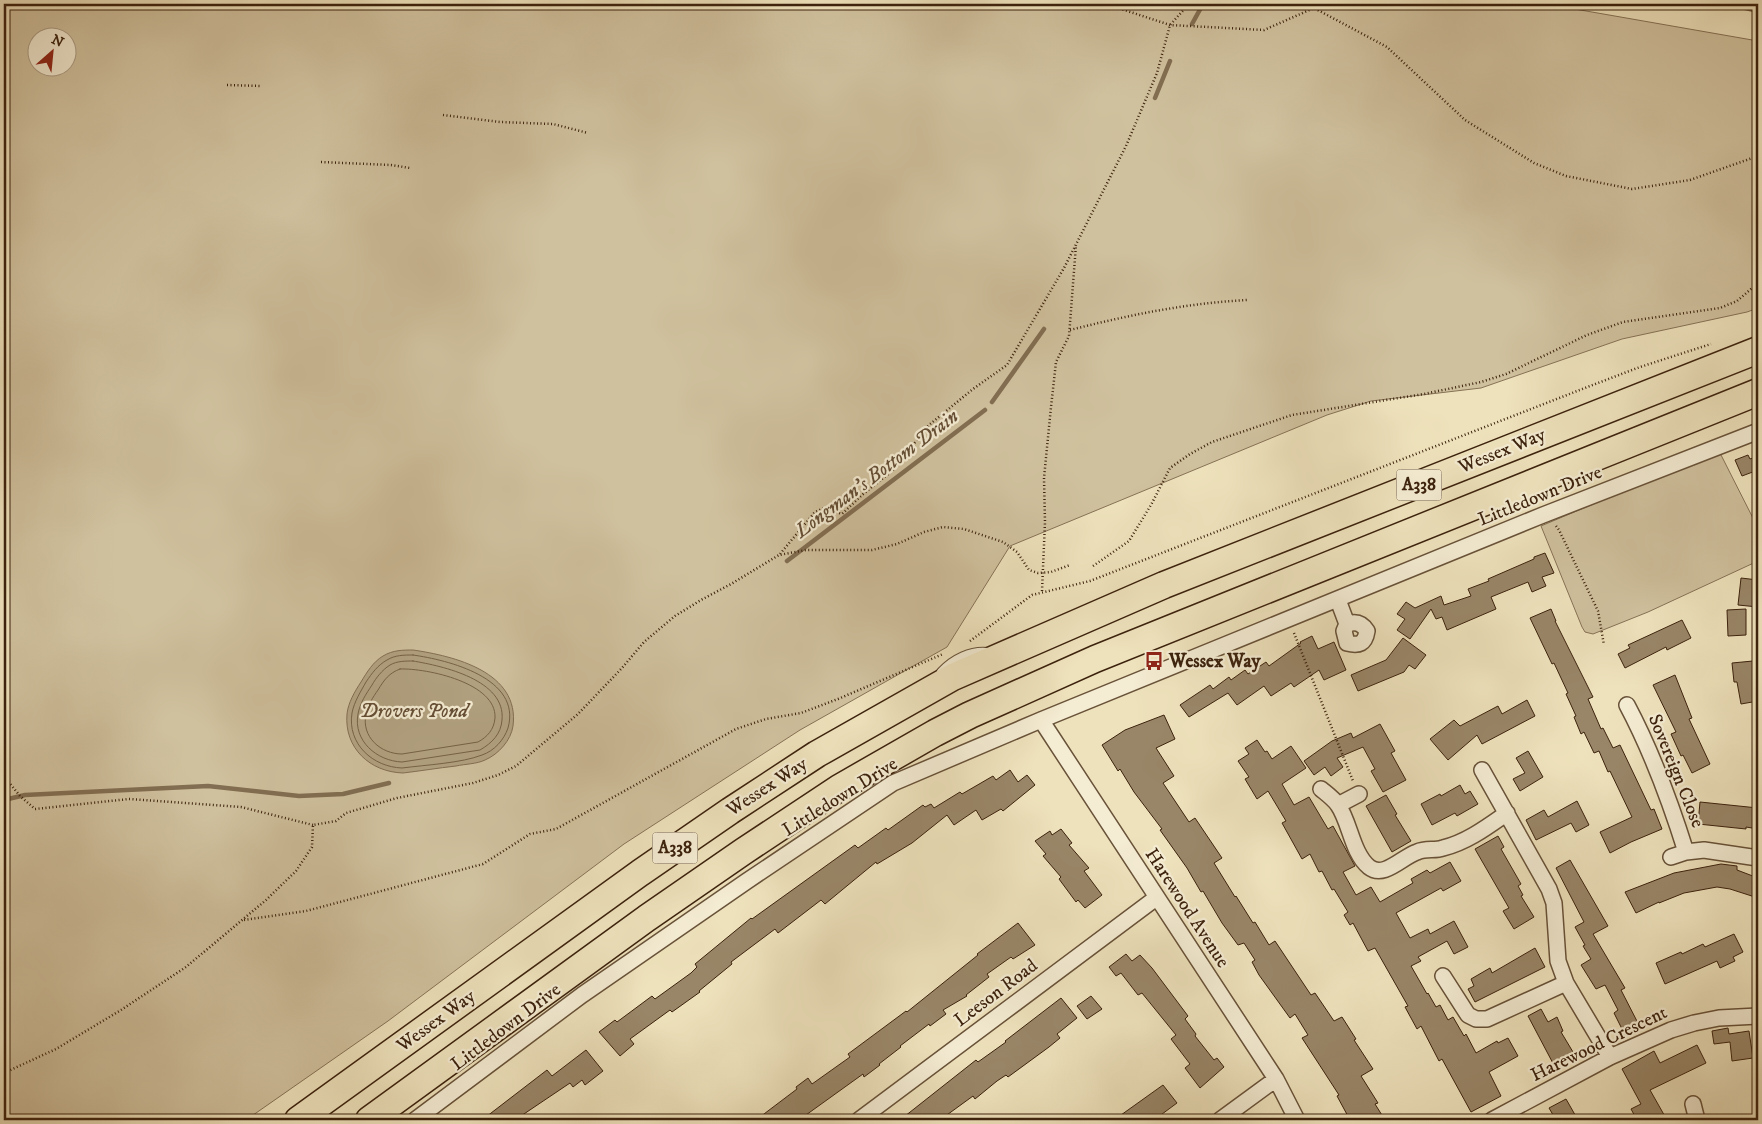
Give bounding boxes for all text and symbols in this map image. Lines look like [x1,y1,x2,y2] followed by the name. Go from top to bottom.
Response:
[28,28,78,78] north arrow
[48,31,67,52] text: N
[789,404,964,544] water label: Longman's Bottom Drain
[1454,423,1550,479] street label: Wessex Way
[1475,461,1605,531] street label: Littledown Drive
[1396,470,1442,500] road number: A338
[1143,650,1165,672] bus stop icon: Wessex Way
[1168,650,1262,673] place label: Wessex Way
[360,699,472,724] water label: Drovers Pond
[1643,711,1709,831] street label: Sovereign Close
[721,752,812,822] street label: Wessex Way
[778,752,902,842] street label: Littledown Drive
[652,832,698,864] road number: A338
[1140,844,1234,972] street label: Harewood Avenue
[950,954,1043,1032] street label: Leeson Road
[447,978,565,1076] street label: Littledown Drive
[391,984,481,1058] street label: Wessex Way
[1527,1001,1671,1087] street label: Harewood Crescent

